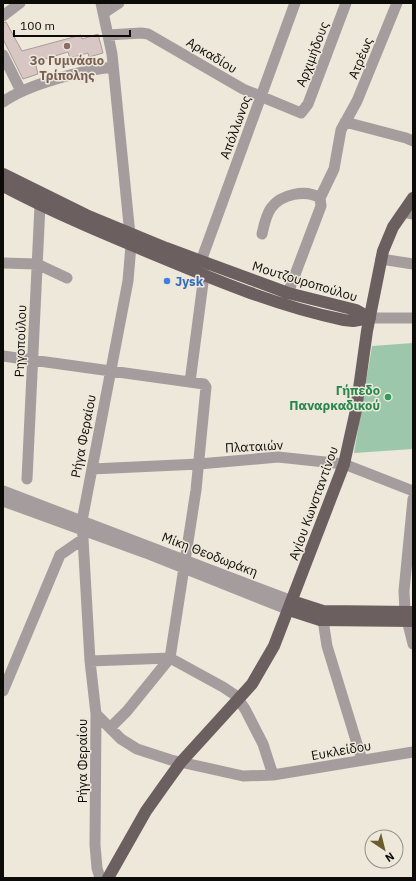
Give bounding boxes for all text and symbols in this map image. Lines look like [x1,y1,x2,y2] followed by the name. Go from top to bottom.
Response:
[14,12,130,38] scale bar
[20,18,55,33] text: 100 m
[292,19,333,89] street label: Αρχιμήδους
[183,34,240,77] street label: Αρκαδίου
[344,35,377,82] street label: Ατρέως
[62,41,72,51] marker: 3ο Γυμνάσιο Τρίπολης
[30,52,104,84] place label: 3ο Γυμνάσιο Τρίπολης
[216,93,255,161] street label: Απόλλωνος
[250,257,360,306] street label: Μουτζουροπούλου
[175,273,204,290] place label: Jysk
[162,276,172,286] marker: Jysk
[11,304,30,378] street label: Ρηγοπούλου
[289,382,380,414] place label: Γήπεδο Παναρκαδικού
[383,392,393,402] marker: Γήπεδο Παναρκαδικού
[67,393,100,479] street label: Ρήγα Φεραίου
[225,436,284,457] street label: Πλαταιών
[285,444,342,563] street label: Αγίου Κωνσταντίνου
[159,528,260,581] street label: Μίκη Θεοδωράκη
[74,719,91,803] street label: Ρήγα Φεραίου
[310,737,373,764] street label: Ευκλείδου
[364,829,404,869] north arrow
[382,849,397,865] text: N

